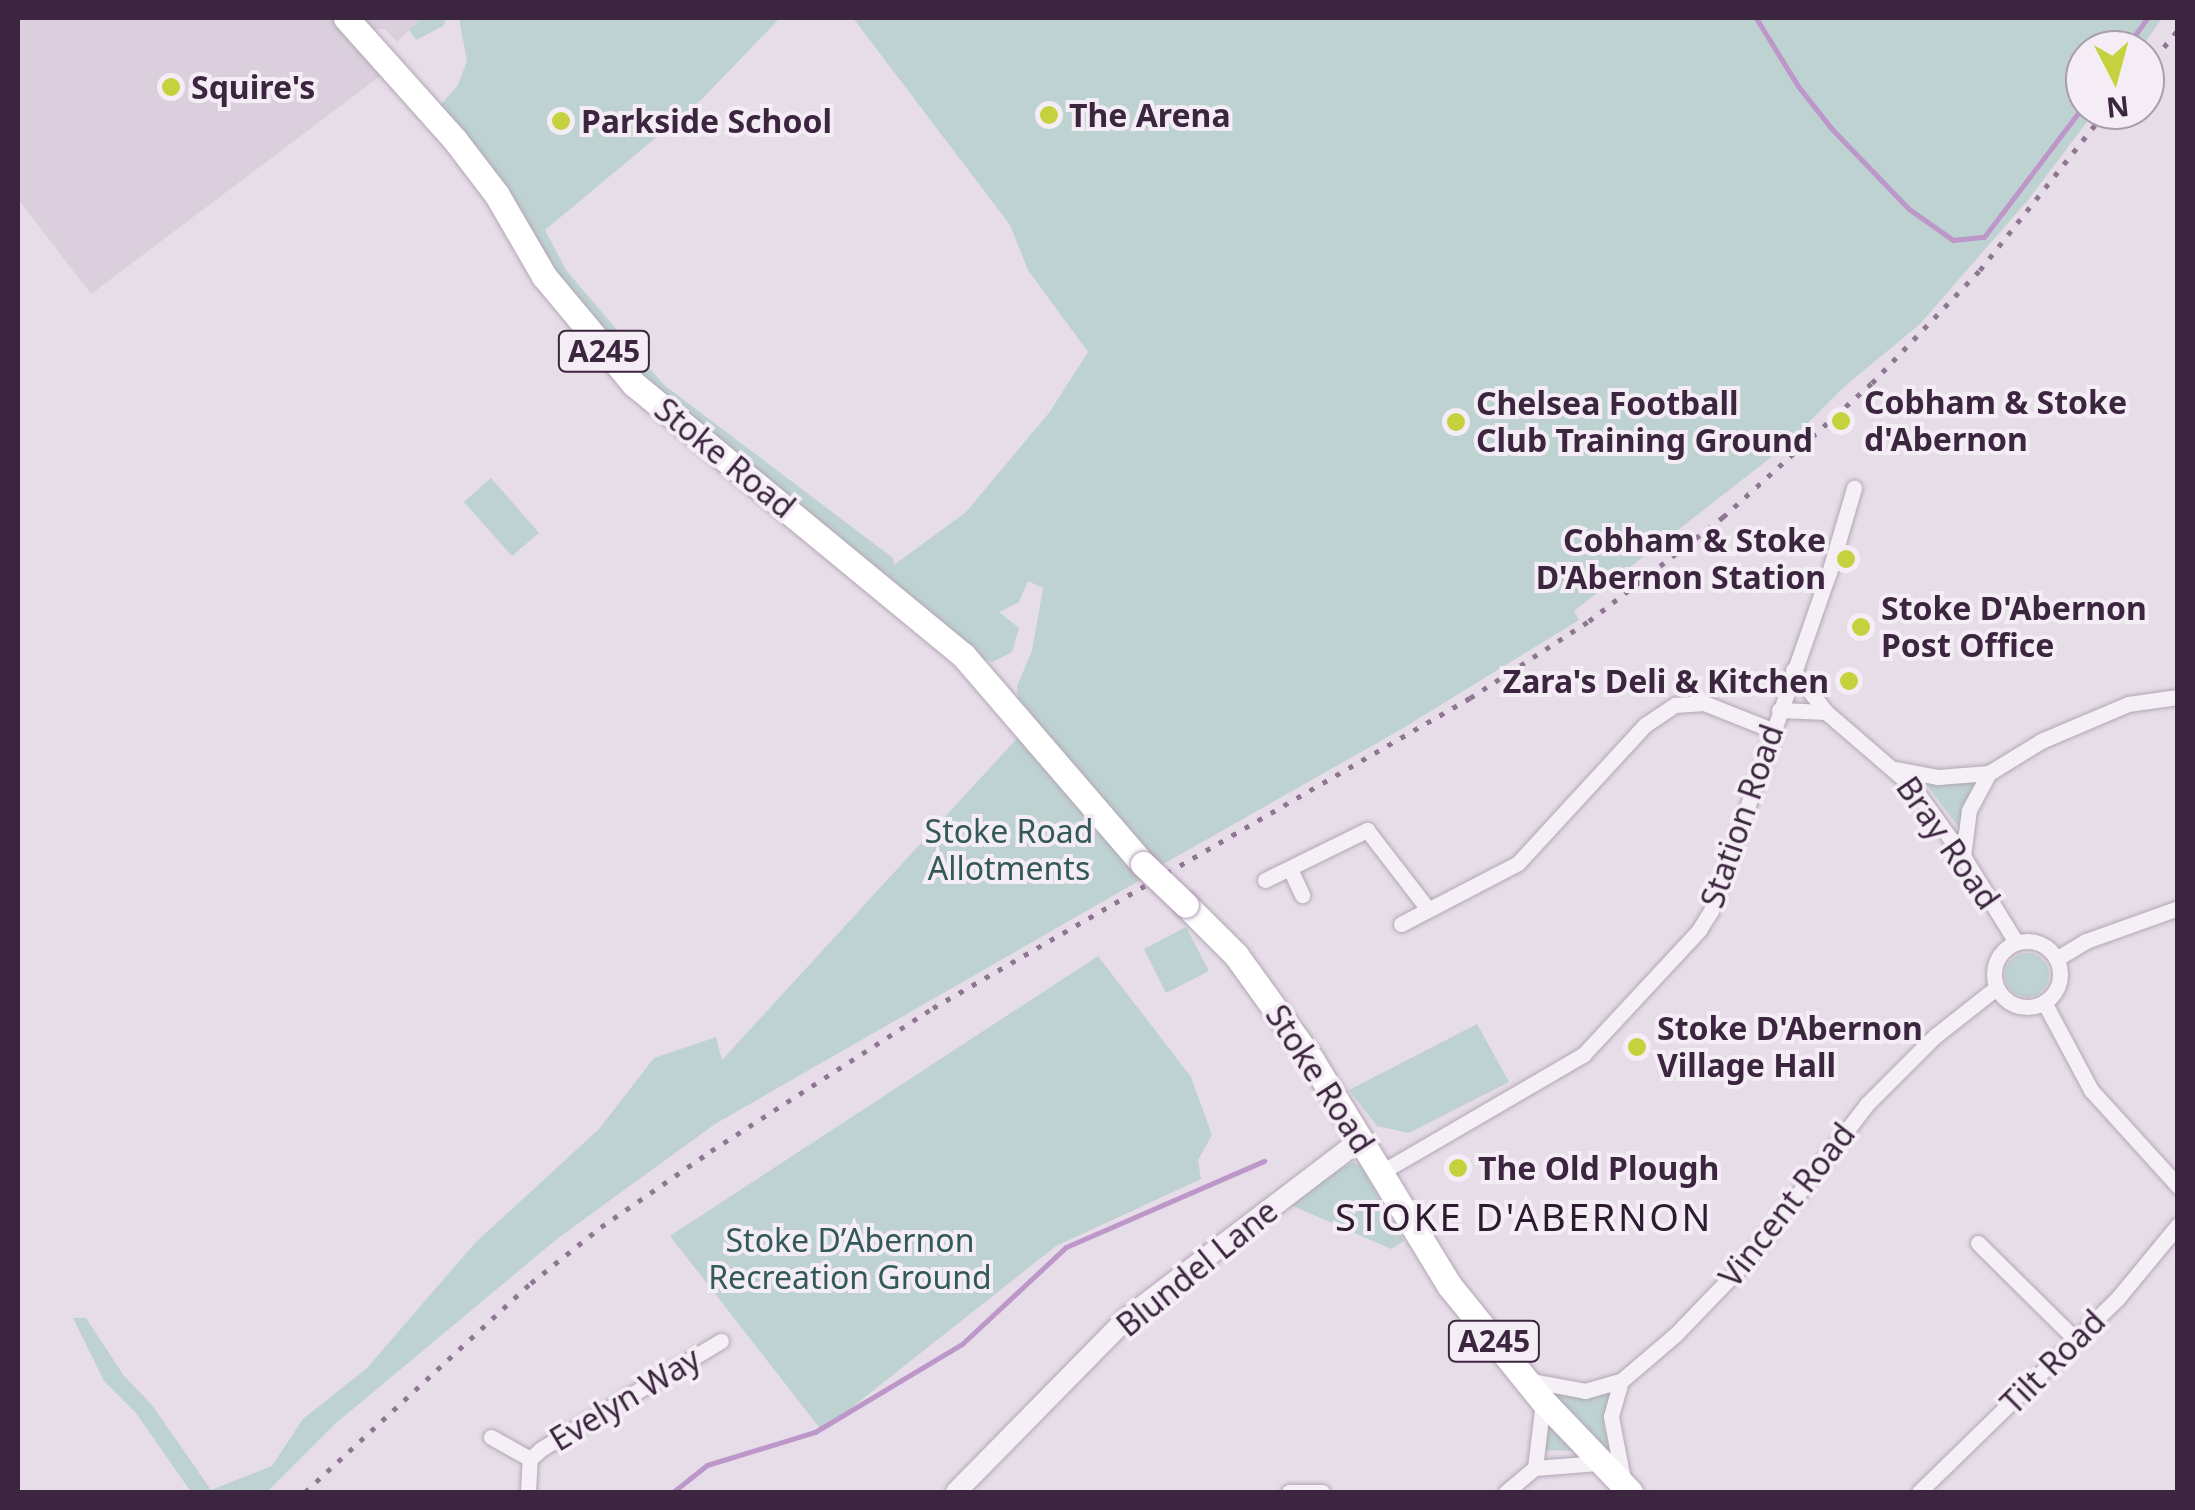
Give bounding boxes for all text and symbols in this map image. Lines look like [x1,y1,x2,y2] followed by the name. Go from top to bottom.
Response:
[2065,30,2165,130] north arrow
[191,68,315,106] place label: Squire's
[160,76,182,98] marker: Squire's
[2105,88,2131,128] text: N
[1069,96,1231,134] place label: The Arena
[581,102,832,140] place label: Parkside School
[1038,104,1060,126] marker: The Arena
[550,110,572,132] marker: Parkside School
[556,326,652,376] road number: A245
[1864,384,2127,459] place label: Cobham & Stoke d'Abernon
[1476,385,1813,460] place label: Chelsea Football Club Training Ground
[647,390,803,526] street label: Stoke Road
[1828,408,1854,434] marker: Cobham & Stoke d'Abernon
[1445,411,1467,433] marker: Chelsea Football Club Training Ground
[1536,522,1826,597] place label: Cobham & Stoke D'Abernon Station
[1835,548,1857,570] marker: Cobham & Stoke D'Abernon Station
[1881,590,2147,665] place label: Stoke D'Abernon Post Office
[1850,616,1872,638] marker: Stoke D'Abernon Post Office
[1503,662,1829,700] place label: Zara's Deli & Kitchen
[1838,670,1860,692] marker: Zara's Deli & Kitchen
[1693,719,1791,913] street label: Station Road
[1888,769,2008,917] street label: Bray Road
[925,813,1093,888] park label: Stoke Road Allotments
[1258,998,1382,1160] street label: Stoke Road
[1657,1010,1923,1085] place label: Stoke D'Abernon Village Hall
[1626,1036,1648,1058] marker: Stoke D'Abernon Village Hall
[1711,1115,1863,1295] street label: Vincent Road
[1478,1149,1719,1187] place label: The Old Plough
[1447,1157,1469,1179] marker: The Old Plough
[1109,1192,1285,1344] street label: Blundel Lane
[1335,1194,1713,1240] district label: STOKE D'ABERNON
[708,1222,992,1297] park label: Stoke D’Abernon Recreation Ground
[1993,1302,2113,1422] street label: Tilt Road
[1446,1316,1542,1366] road number: A245
[543,1339,707,1459] street label: Evelyn Way

